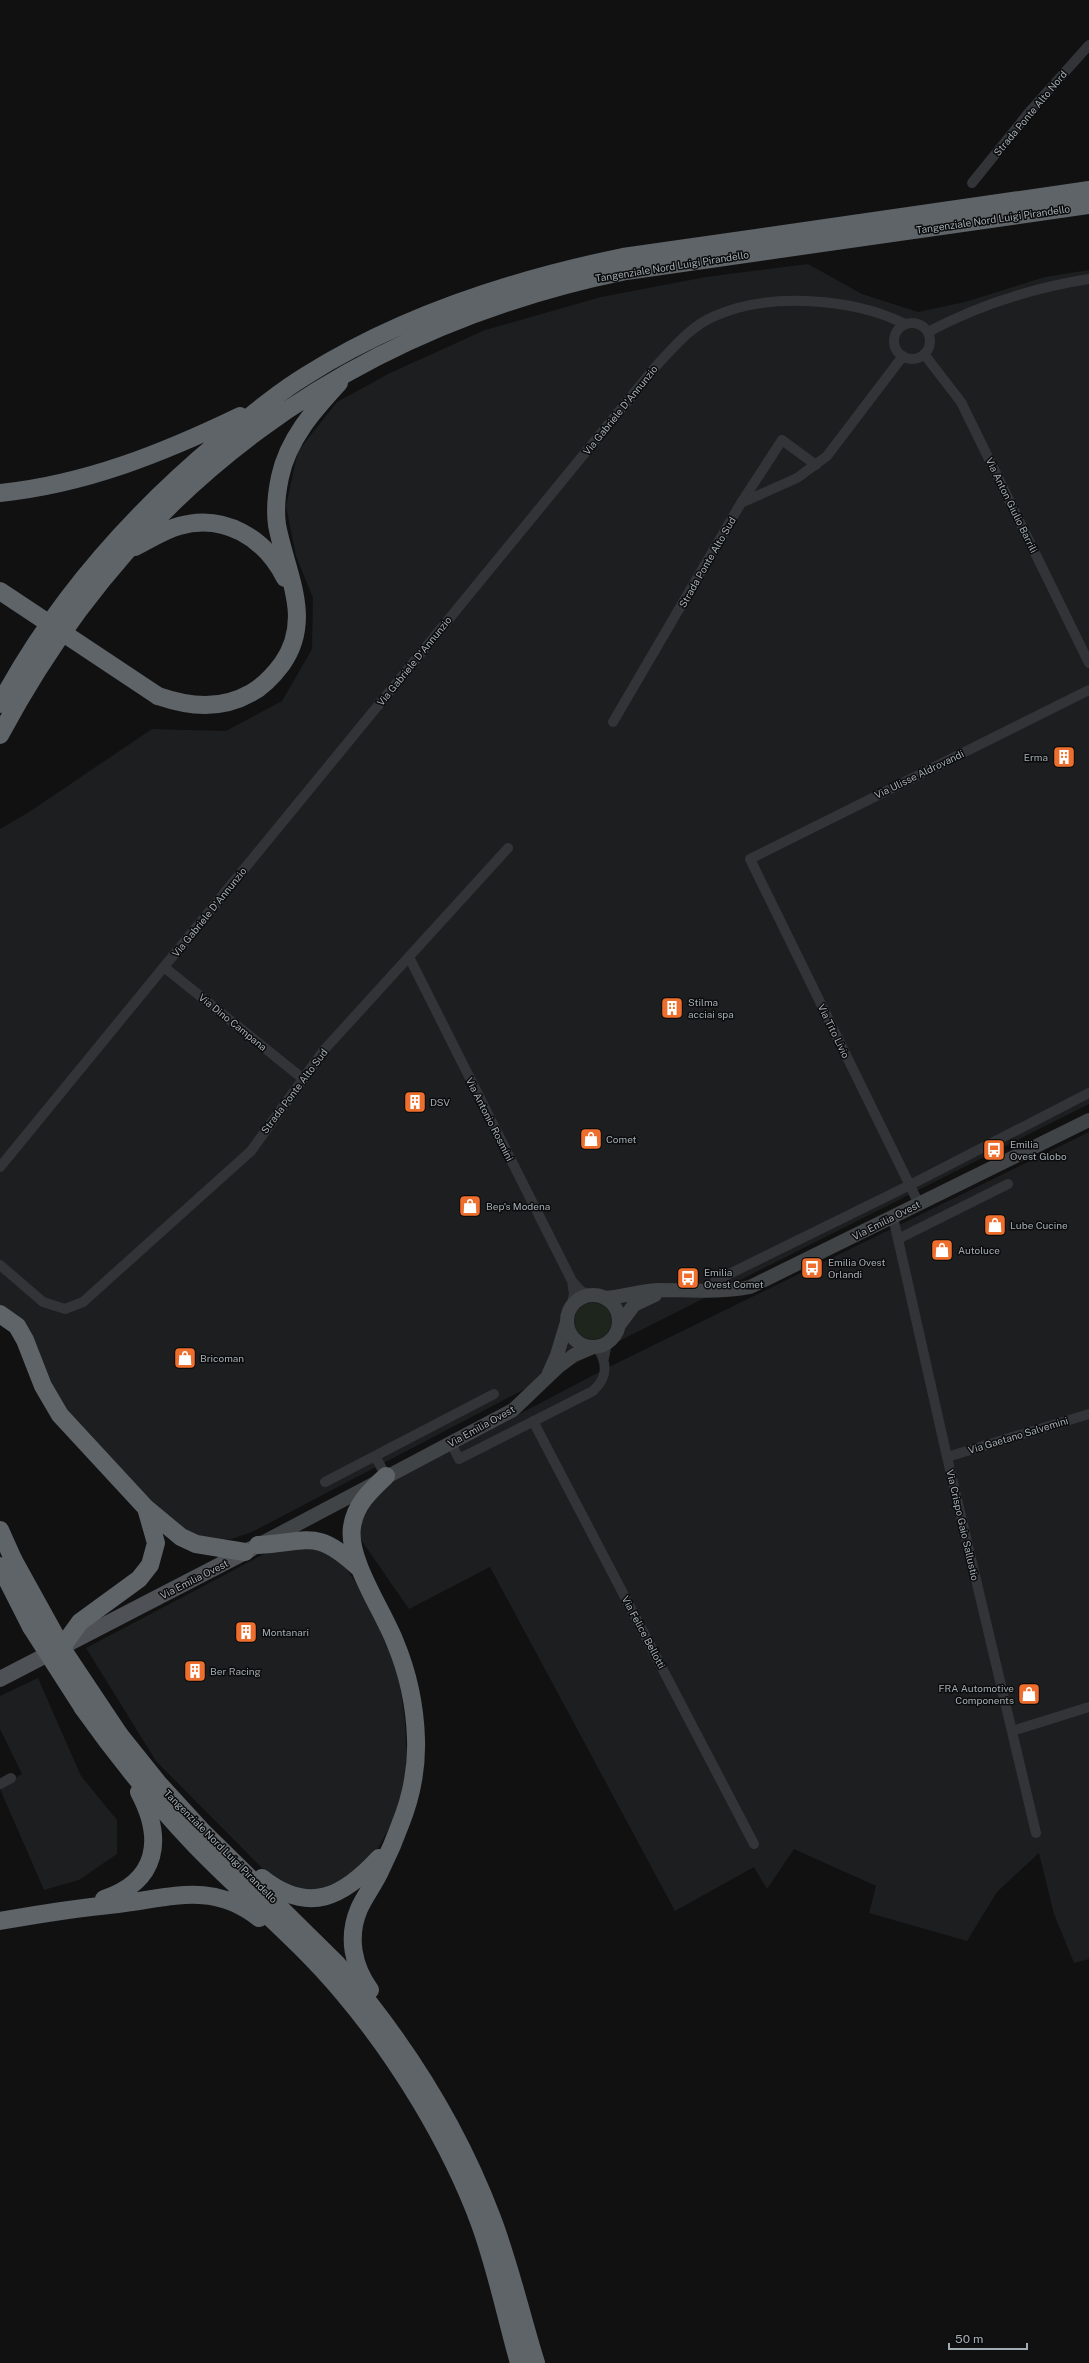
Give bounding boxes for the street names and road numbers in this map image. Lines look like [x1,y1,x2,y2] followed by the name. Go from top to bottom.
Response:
[991,68,1069,158] street label: Strada Ponte Alto Nord
[915,202,1071,236] street label: Tangenziale Nord Luigi Pirandello
[594,248,750,284] street label: Tangenziale Nord Luigi Pirandello
[580,363,660,457] street label: Via Gabriele D'Annunzio
[984,455,1040,555] street label: Via Anton Giulio Barrili
[676,514,738,610] street label: Strada Ponte Alto Sud
[374,614,454,708] street label: Via Gabriele D'Annunzio
[872,747,966,801] street label: Via Ulisse Aldrovandi
[169,865,249,959] street label: Via Gabriele D'Annunzio
[197,991,269,1053] street label: Via Dino Campana
[816,1002,852,1060] street label: Via Tito Livio
[258,1046,330,1136] street label: Strada Ponte Alto Sud
[464,1075,516,1163] street label: Via Antonio Rosmini
[850,1198,922,1242] street label: Via Emilia Ovest
[445,1403,517,1449] street label: Via Emilia Ovest
[967,1414,1069,1456] street label: Via Gaetano Salvemini
[944,1468,982,1582] street label: Via Crispo Gaio Sallustio
[158,1557,230,1601] street label: Via Emilia Ovest
[620,1594,668,1670] street label: Via Felice Bellotti
[162,1787,280,1905] street label: Tangenziale Nord Luigi Pirandello

